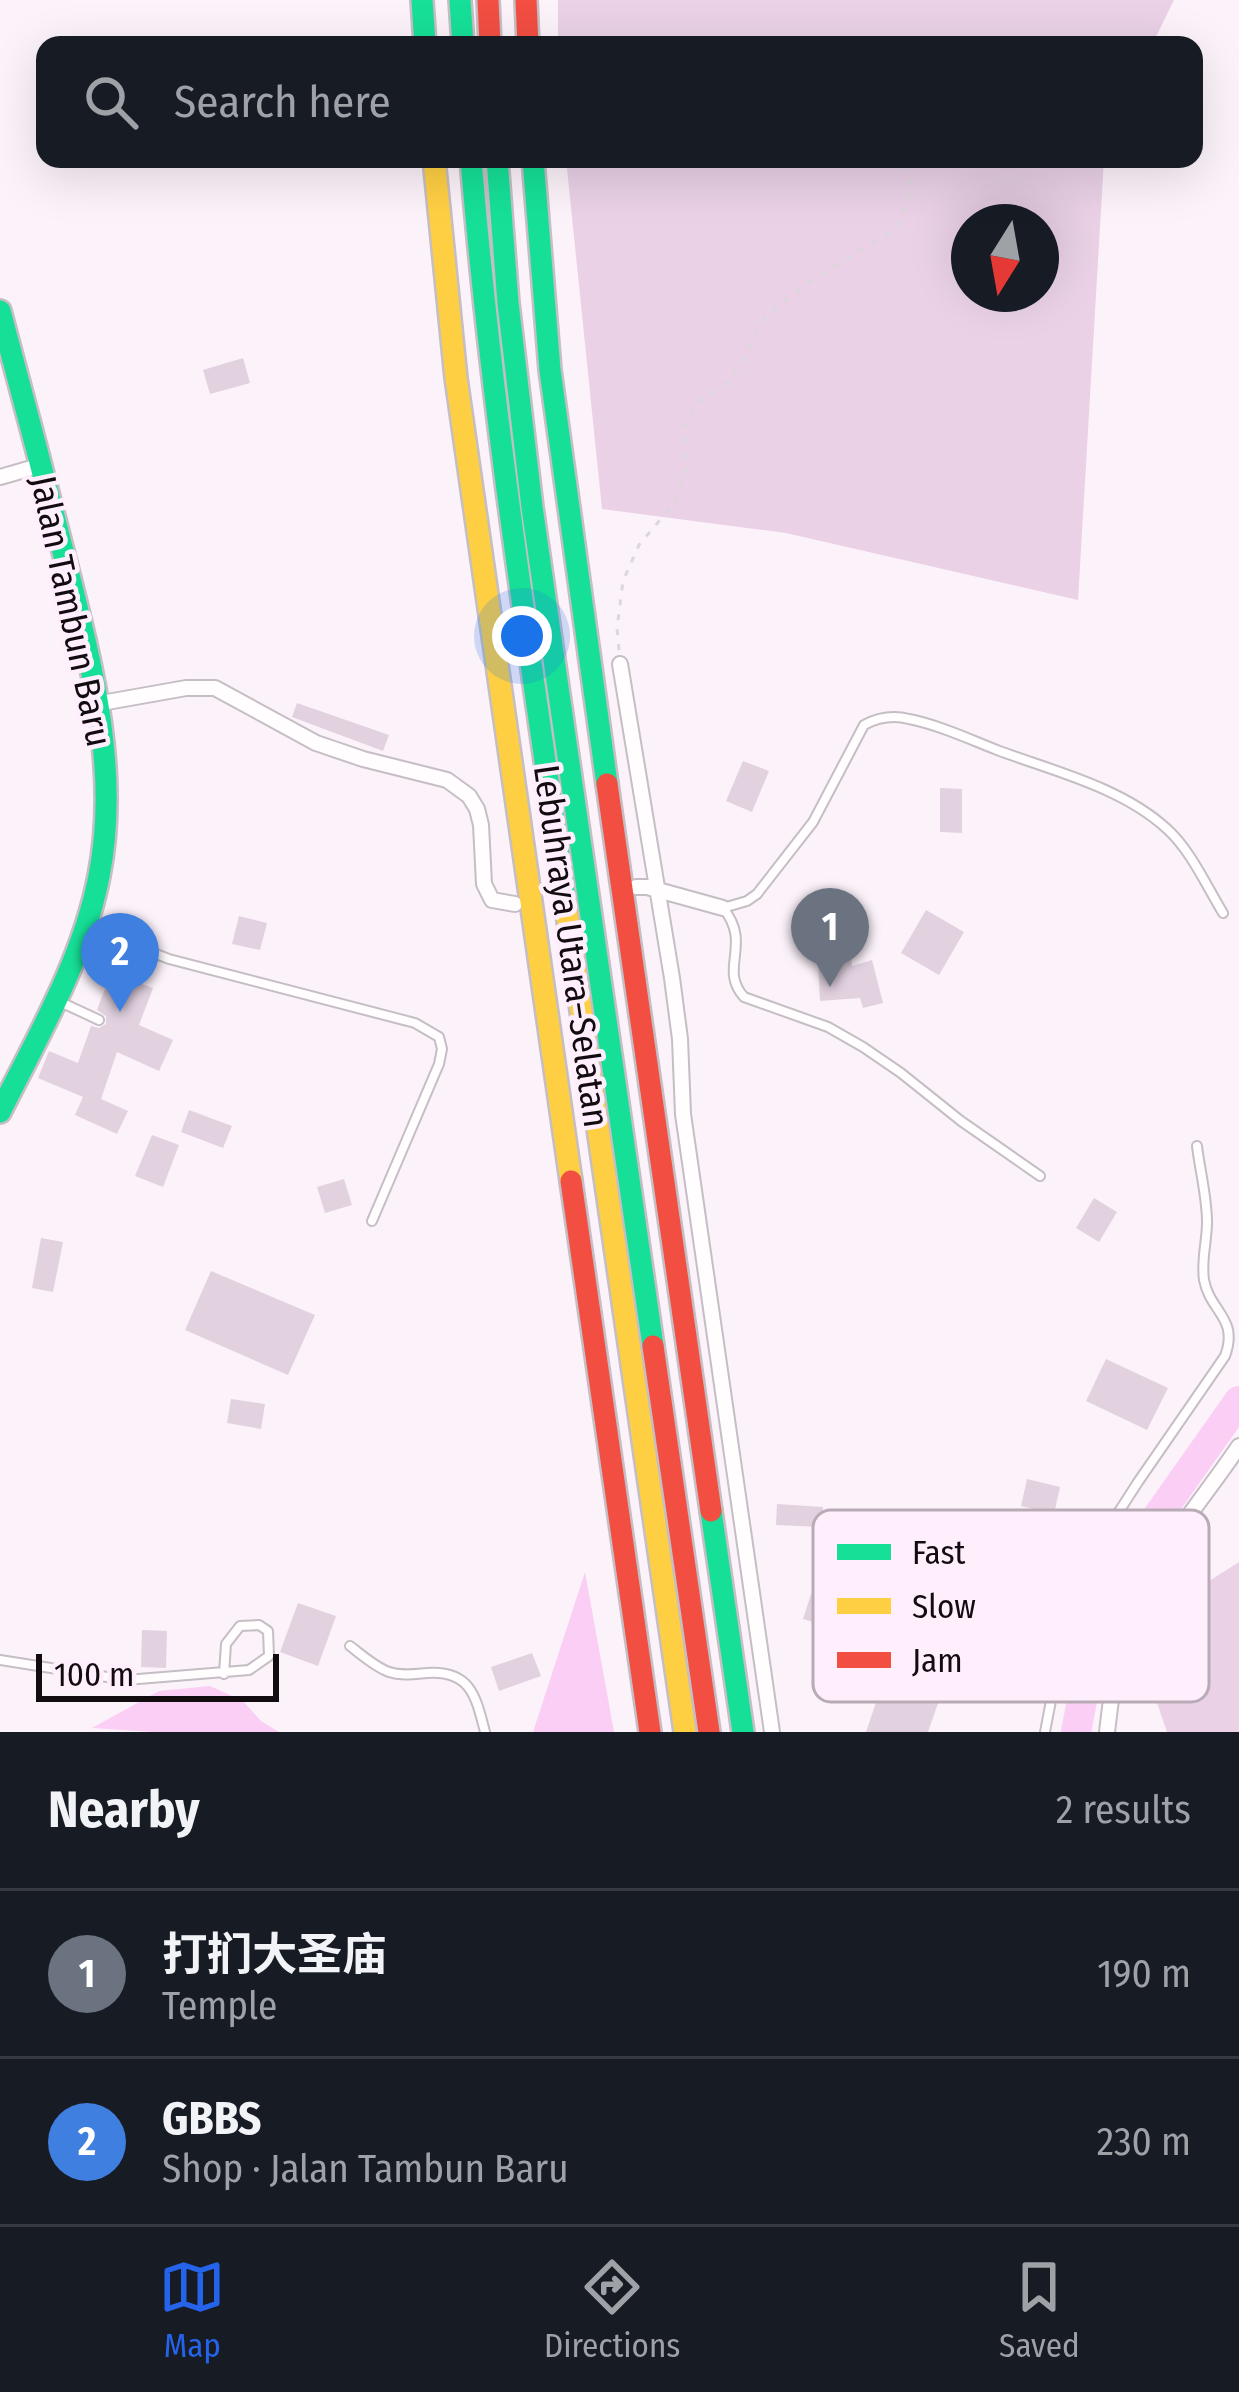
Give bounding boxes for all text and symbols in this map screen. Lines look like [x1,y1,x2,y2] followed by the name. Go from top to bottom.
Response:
[36,36,1203,168] search box
[78,69,144,135] icon: search
[174,75,391,129] text: Search here
[951,204,1059,312] north arrow
[21,472,121,751] street label: Jalan Tambun Baru
[492,606,552,666] your location
[524,762,618,1130] street label: Lebuhraya Utara–Selatan
[791,888,869,987] pin: 1
[81,913,159,1012] pin: 2
[813,1510,1209,1702] legend
[912,1533,966,1573] text: Fast
[912,1587,976,1627] text: Slow
[912,1641,963,1681] text: Jam
[36,1648,279,1701] scale bar
[54,1655,134,1695] text: 100 m
[48,1779,200,1841] text: Nearby
[1056,1787,1191,1833] text: 2 results
[162,1928,387,1982] text: 打扪大圣庙
[79,1951,95,1997] text: 1
[1097,1951,1191,1997] text: 190 m
[162,1983,277,2029] text: Temple
[162,2092,261,2146] text: GBBS
[78,2119,96,2165] text: 2
[1097,2119,1191,2165] text: 230 m
[162,2146,569,2192] text: Shop · Jalan Tambun Baru
[159,2254,225,2366] tab: Map
[544,2254,680,2366] tab: Directions
[999,2254,1080,2366] tab: Saved

